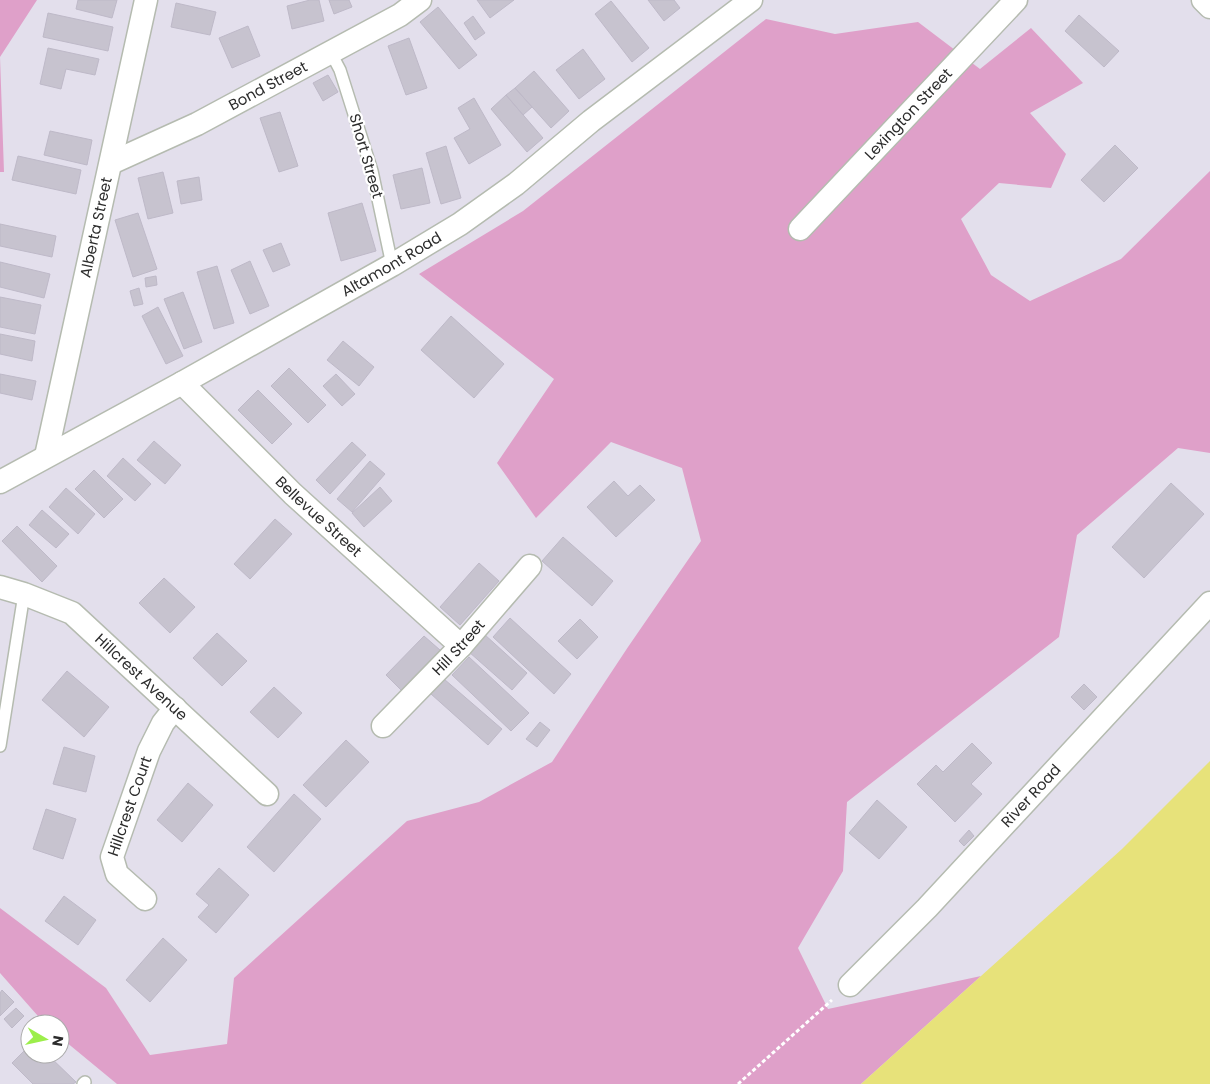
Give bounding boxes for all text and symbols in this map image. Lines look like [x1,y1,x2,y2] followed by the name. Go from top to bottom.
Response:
[225,56,311,115] street label: Bond Street
[860,63,957,164] street label: Lexington Street
[344,111,389,201] street label: Short Street
[74,175,117,280] street label: Alberta Street
[337,227,445,301] street label: Altamont Road
[271,471,367,561] street label: Bellevue Street
[427,615,489,680] street label: Hill Street
[91,629,192,725] street label: Hillcrest Avenue
[102,753,156,859] street label: Hillcrest Court
[996,759,1065,832] street label: River Road
[20,1014,70,1064] north arrow
[47,1034,69,1048] text: N

